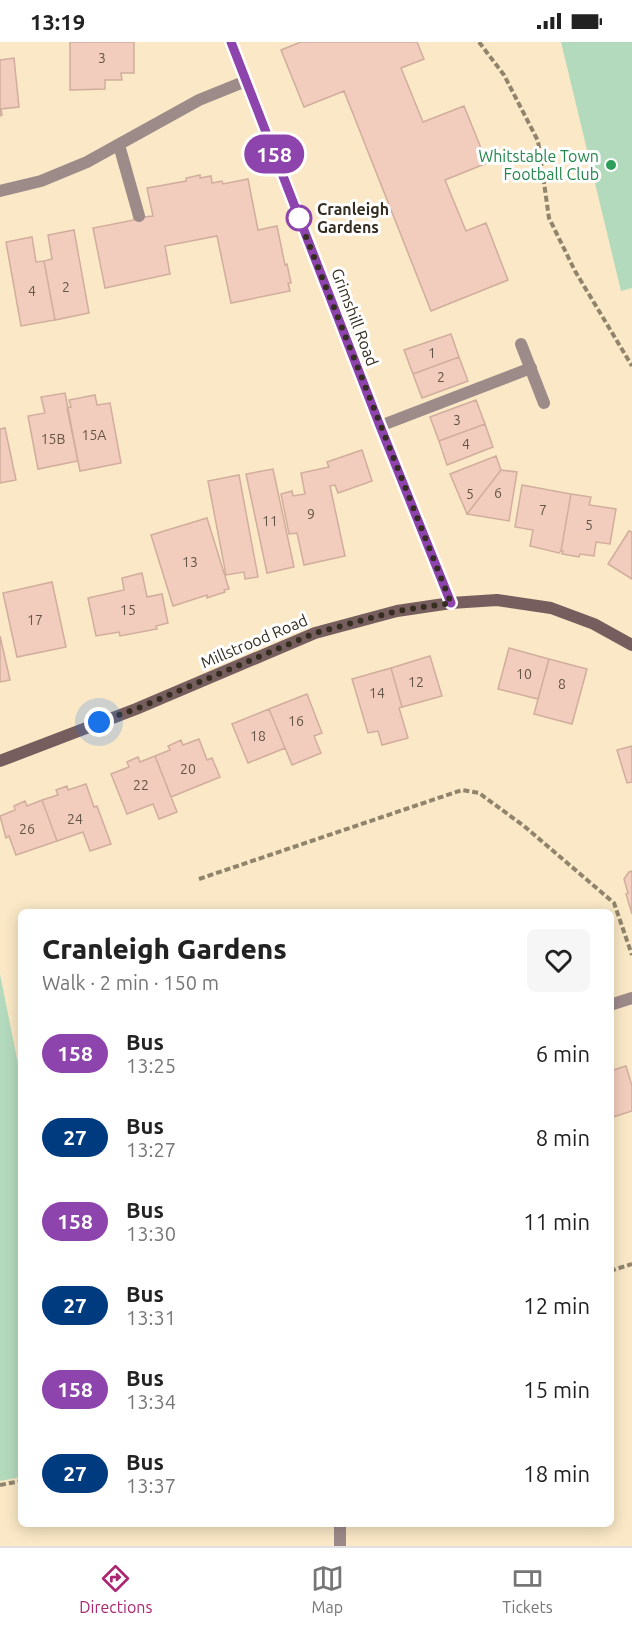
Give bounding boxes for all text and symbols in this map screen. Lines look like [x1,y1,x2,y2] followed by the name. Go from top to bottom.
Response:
[30,9,85,34] text: 13:19
[98,50,106,66] house number: 3
[240,134,308,174] line badge: 158
[256,142,292,166] text: 158
[478,147,599,183] place label: Whitstable Town Football Club
[604,158,618,172] marker: Whitstable Town Football Club
[317,200,389,236] place label: Cranleigh Gardens
[286,205,312,231] marker: Cranleigh Gardens
[328,266,382,368] street label: Grimshill Road
[62,279,70,295] house number: 2
[28,283,36,299] house number: 4
[428,345,436,361] house number: 1
[437,369,445,385] house number: 2
[453,412,461,428] house number: 3
[82,427,106,443] house number: 15A
[41,431,65,447] house number: 15B
[462,436,470,452] house number: 4
[494,485,502,501] house number: 6
[466,486,474,502] house number: 5
[539,502,547,518] house number: 7
[307,506,315,522] house number: 9
[262,513,278,529] house number: 11
[585,517,593,533] house number: 5
[182,554,198,570] house number: 13
[120,602,136,618] house number: 15
[198,610,310,672] street label: Millstrood Road
[27,612,43,628] house number: 17
[516,666,532,682] house number: 10
[408,674,424,690] house number: 12
[558,676,566,692] house number: 8
[369,685,385,701] house number: 14
[84,707,114,737] your location
[288,713,304,729] house number: 16
[250,728,266,744] house number: 18
[180,761,196,777] house number: 20
[133,777,149,793] house number: 22
[67,811,83,827] house number: 24
[19,821,35,837] house number: 26
[527,929,590,992] button: heart
[42,933,287,964] text: Cranleigh Gardens
[42,971,219,994] text: Walk · 2 min · 150 m
[126,1029,164,1054] text: Bus
[57,1041,93,1065] text: 158
[536,1041,590,1066] text: 6 min
[126,1054,176,1077] text: 13:25
[126,1113,164,1138] text: Bus
[63,1125,87,1149] text: 27
[536,1125,590,1150] text: 8 min
[126,1138,176,1161] text: 13:27
[126,1197,164,1222] text: Bus
[57,1209,93,1233] text: 158
[523,1209,590,1234] text: 11 min
[126,1222,176,1245] text: 13:30
[126,1281,164,1306] text: Bus
[63,1293,87,1317] text: 27
[523,1293,590,1318] text: 12 min
[126,1306,176,1329] text: 13:31
[126,1365,164,1390] text: Bus
[57,1377,93,1401] text: 158
[523,1377,590,1402] text: 15 min
[126,1390,176,1413] text: 13:34
[126,1449,164,1474] text: Bus
[63,1461,87,1485] text: 27
[523,1461,590,1486] text: 18 min
[126,1474,176,1497] text: 13:37
[79,1562,152,1616] tab: Directions
[311,1562,344,1616] tab: Map
[502,1562,553,1616] tab: Tickets

